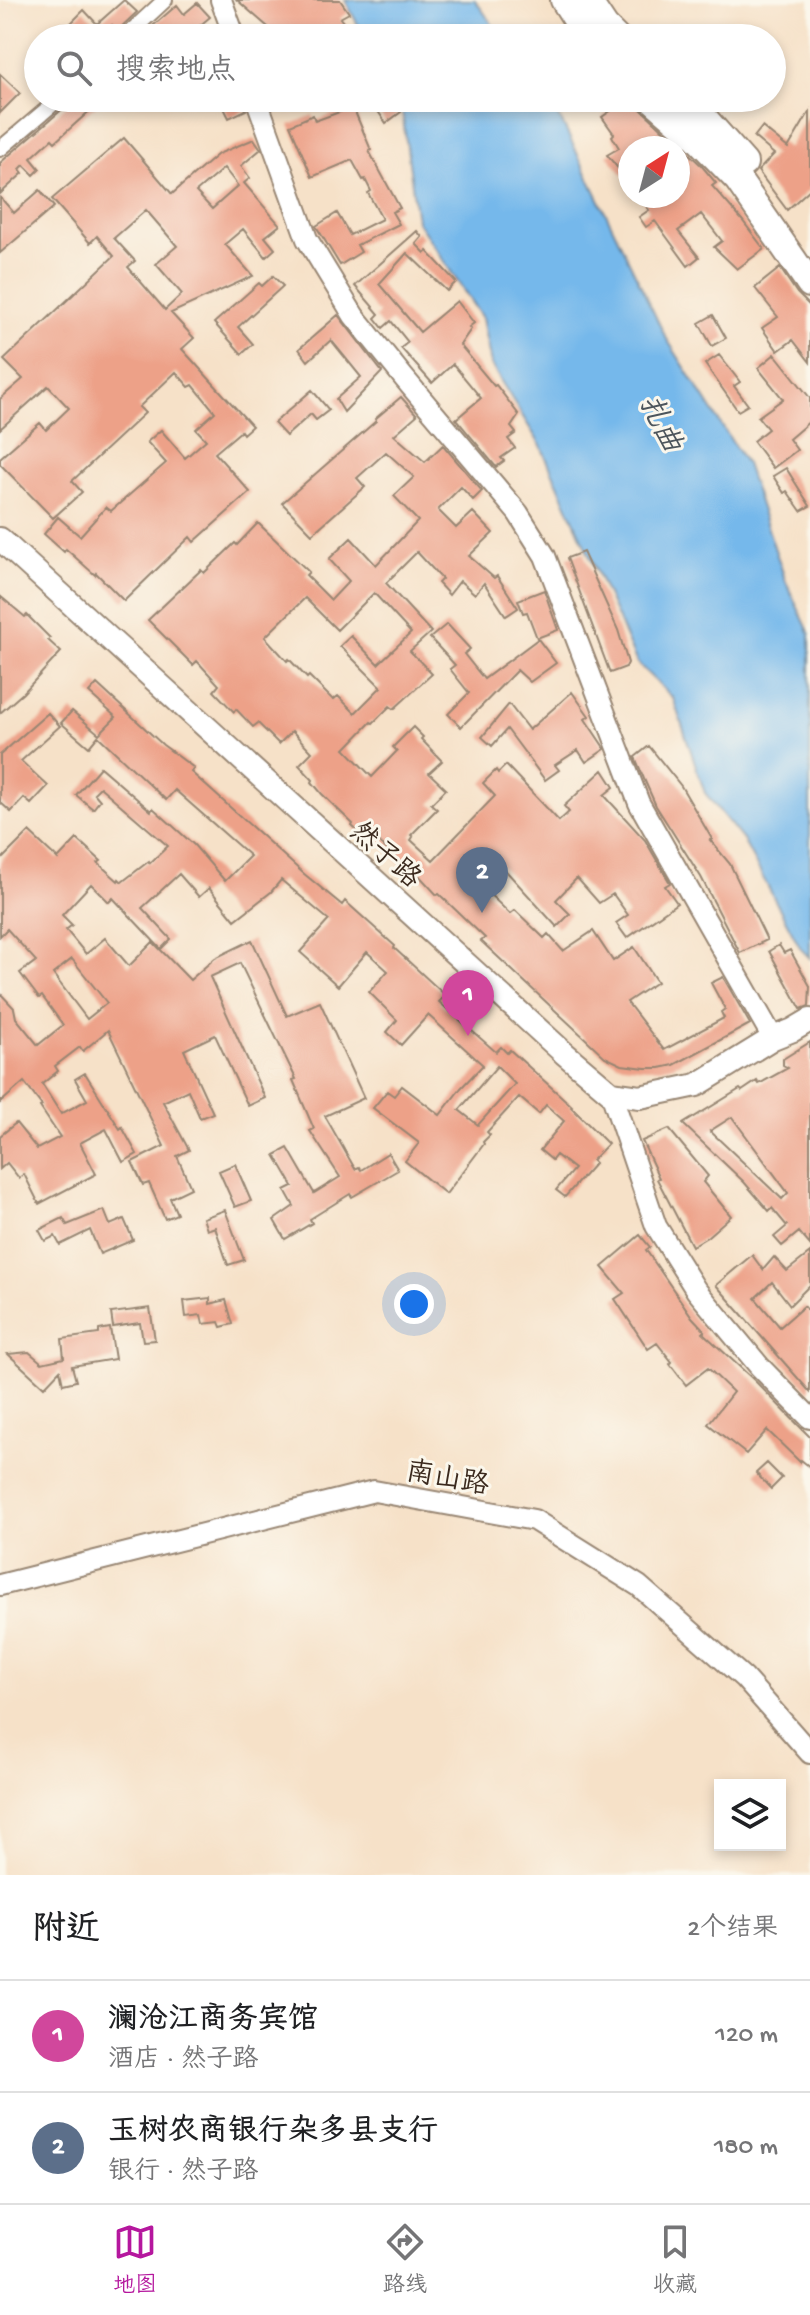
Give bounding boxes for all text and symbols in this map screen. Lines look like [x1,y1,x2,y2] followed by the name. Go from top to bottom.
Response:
[24,24,786,112] search box
[52,46,96,90] icon: search
[116,55,236,90] text: 搜索地点
[618,136,690,208] north arrow
[629,390,689,461] water label: 扎曲
[342,814,428,897] street label: 然子路
[456,847,508,913] pin: 2
[442,970,494,1036] pin: 1
[394,1284,434,1324] your location
[403,1455,492,1504] street label: 南山路
[714,1779,786,1851] map controls
[714,1779,786,1851] button: layers
[32,1912,100,1952] text: 附近
[687,1915,778,1946] text: 2个结果
[108,2004,318,2039] text: 澜沧江商务宾馆
[53,2021,63,2052] text: 1
[715,2021,778,2052] text: 120 m
[108,2046,258,2077] text: 酒店 · 然子路
[108,2116,438,2151] text: 玉树农商银行杂多县支行
[52,2133,64,2164] text: 2
[714,2133,778,2164] text: 180 m
[108,2158,258,2189] text: 银行 · 然子路
[113,2220,157,2300] tab: 地图
[383,2220,427,2300] tab: 路线
[653,2220,697,2300] tab: 收藏

